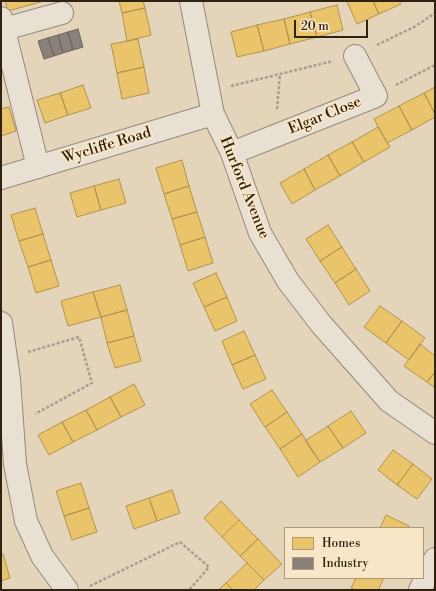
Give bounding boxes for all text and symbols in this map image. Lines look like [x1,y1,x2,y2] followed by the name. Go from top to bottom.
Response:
[296,12,370,38] scale bar
[301,19,329,34] text: 20 m
[286,93,364,139] street label: Elgar Close
[60,124,154,168] street label: Wycliffe Road
[215,134,273,242] street label: Hurford Avenue
[284,527,424,579] legend
[322,536,360,551] text: Homes
[322,556,368,571] text: Industry

